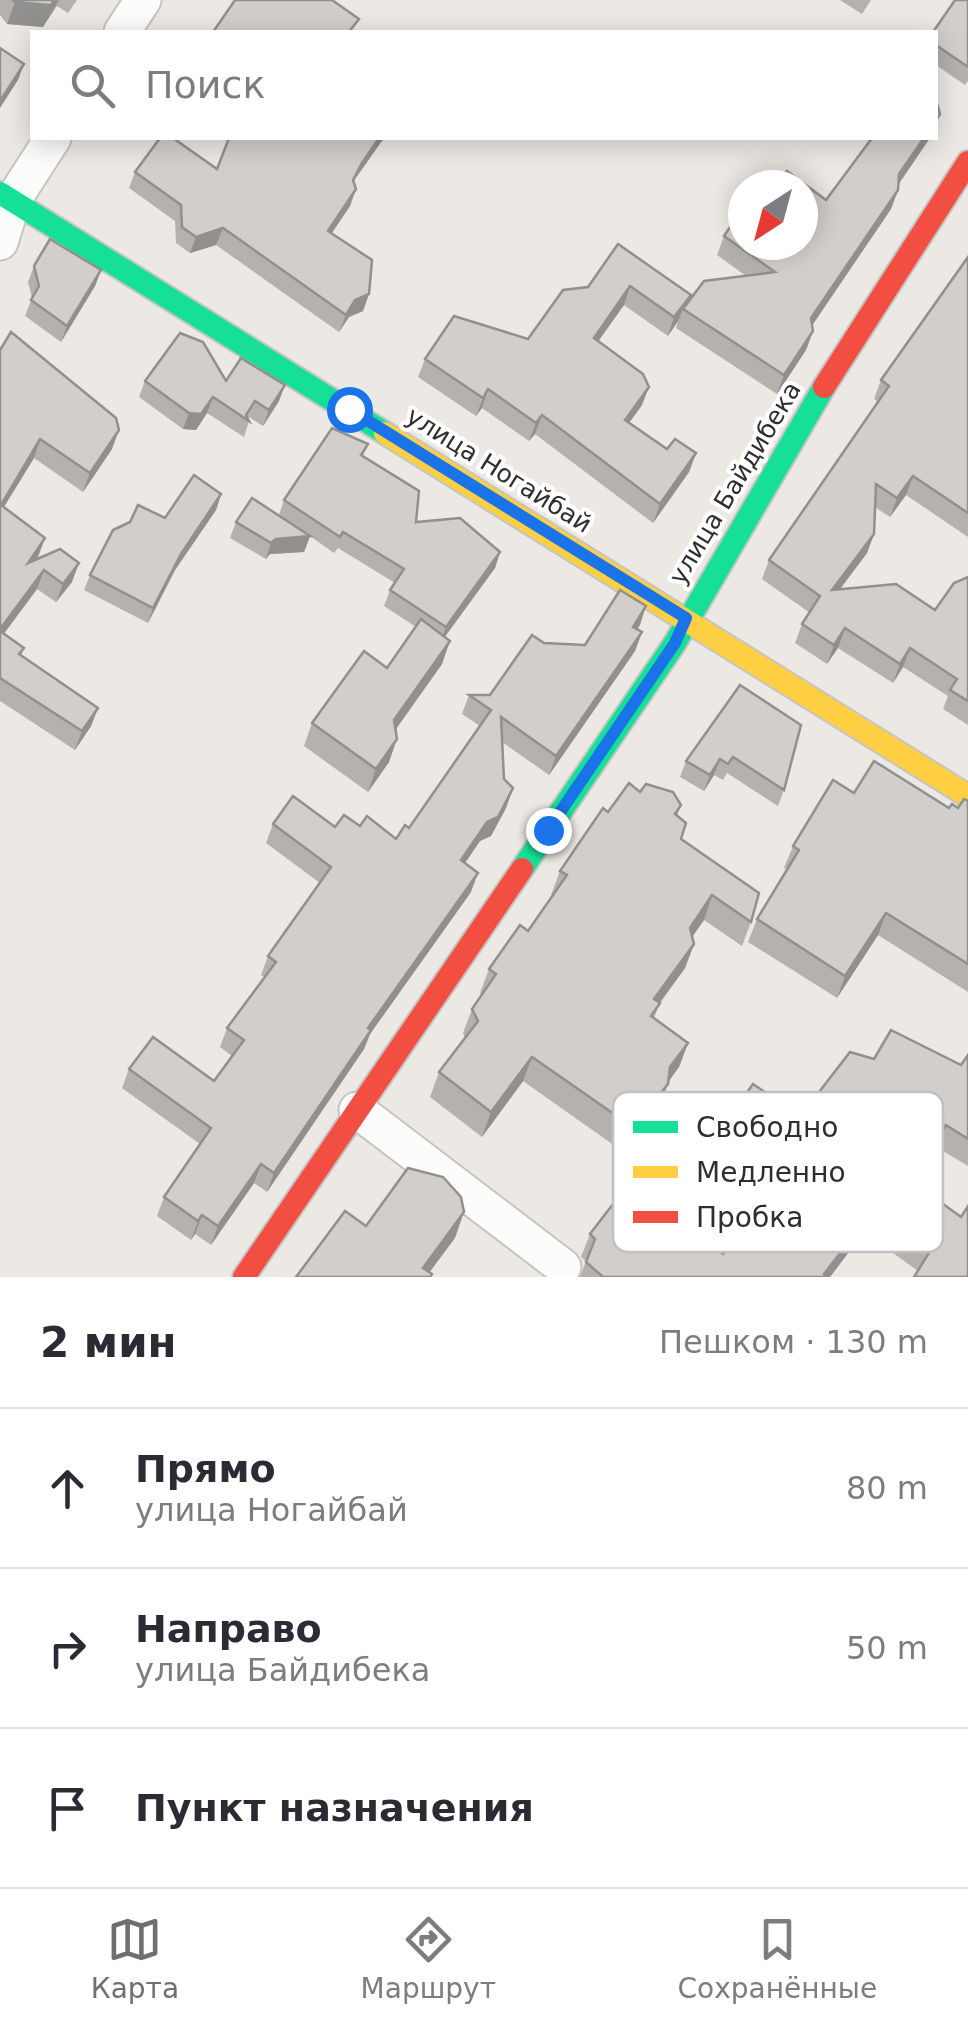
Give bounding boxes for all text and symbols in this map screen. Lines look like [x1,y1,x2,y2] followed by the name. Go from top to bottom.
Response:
[30,30,938,140] search box
[65,58,120,113] icon: search
[145,63,265,107] text: Поиск
[728,170,818,260] north arrow
[663,377,807,589] street label: улица Байдибека
[327,387,373,433] route start
[401,401,597,539] street label: улица Ногайбай
[526,808,572,854] route end
[613,1092,943,1252] legend
[696,1111,838,1144] text: Свободно
[696,1156,846,1189] text: Медленно
[696,1201,803,1234] text: Пробка
[40,1318,177,1367] text: 2 мин
[659,1323,928,1361] text: Пешком · 130 m
[135,1447,276,1491] text: Прямо
[40,1461,95,1516] icon: ahead
[846,1469,928,1507] text: 80 m
[135,1491,408,1529] text: улица Ногайбай
[135,1607,322,1651] text: Направо
[40,1621,95,1676] icon: right
[846,1629,928,1667] text: 50 m
[135,1651,430,1689] text: улица Байдибека
[40,1781,95,1836] icon: arrive
[135,1786,534,1830] text: Пункт назначения
[91,1912,179,2005] tab: Карта
[361,1912,496,2005] tab: Маршрут
[678,1912,877,2005] tab: Сохранённые

